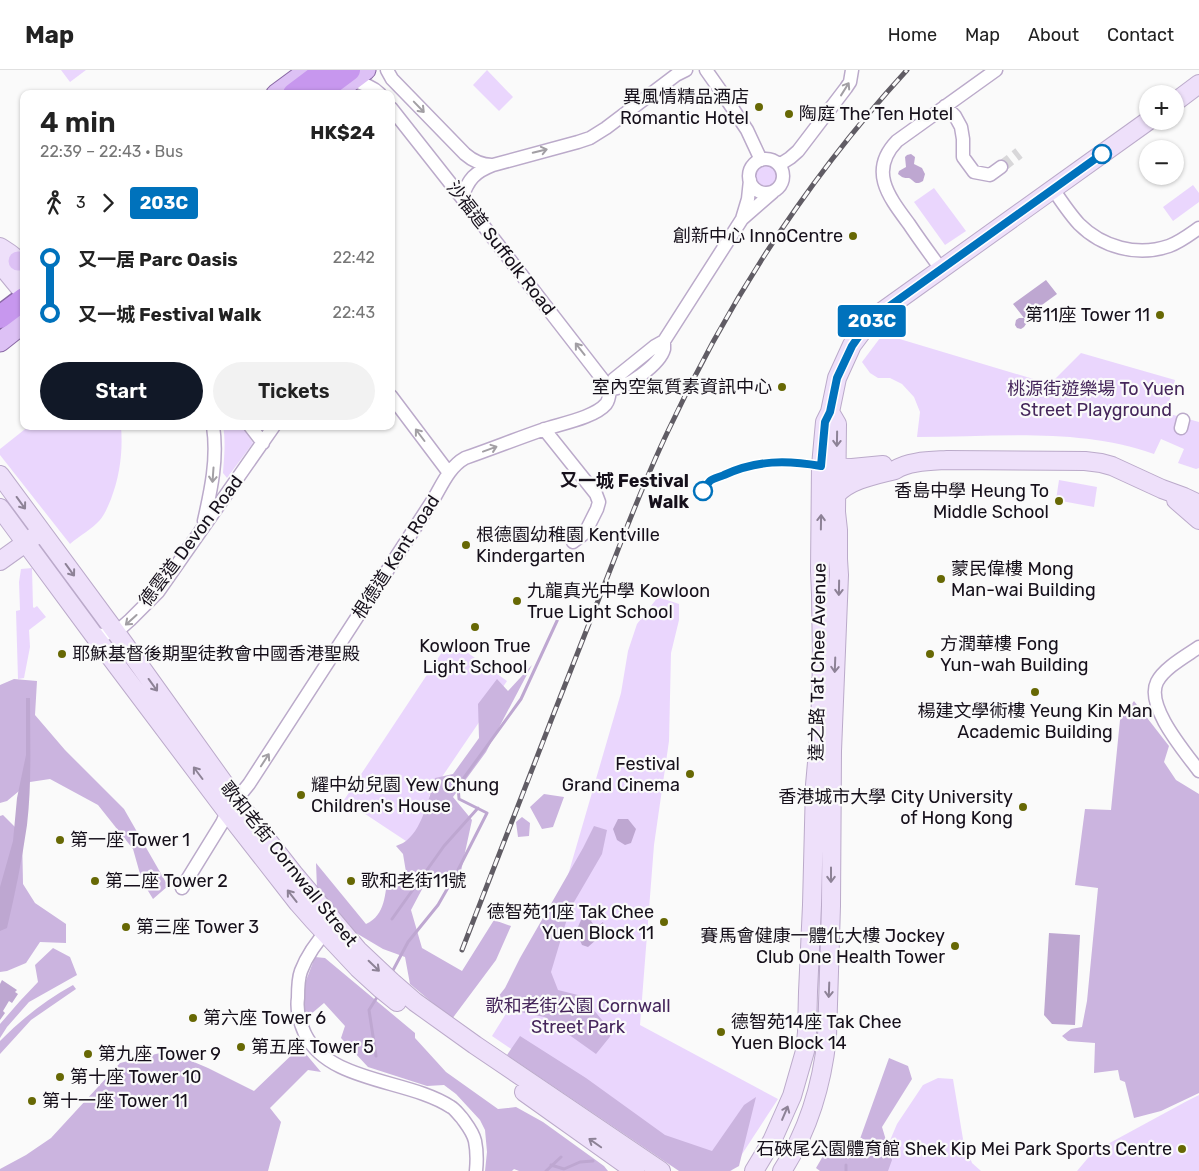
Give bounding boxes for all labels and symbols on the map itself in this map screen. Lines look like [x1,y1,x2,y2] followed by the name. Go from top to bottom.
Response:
[840,83,850,97] one-way arrow
[620,86,749,129] place label: 異風情精品酒店 Romantic Hotel
[413,100,425,113] one-way arrow
[753,101,765,113] marker: 異風情精品酒店 Romantic Hotel
[799,103,953,125] place label: 陶庭 The Ten Hotel
[783,108,795,120] marker: 陶庭 The Ten Hotel
[1092,144,1112,164] unlabelled marker
[531,146,547,156] one-way arrow
[442,177,560,319] street label: 沙福道 Suffolk Road
[673,225,843,247] place label: 創新中心 InnoCentre
[847,230,859,242] marker: 創新中心 InnoCentre
[1025,304,1150,326] place label: 第11座 Tower 11
[837,305,907,337] line badge: 203C
[1154,309,1166,321] marker: 第11座 Tower 11
[574,343,585,356] one-way arrow
[592,376,772,398] place label: 室內空氣質素資訊中心
[1007,378,1185,421] park label: 桃源街遊樂場 To Yuen Street Playground
[776,381,788,393] marker: 室內空氣質素資訊中心
[415,428,426,441] one-way arrow
[832,430,842,446] one-way arrow
[482,444,498,453] one-way arrow
[209,467,218,483] one-way arrow
[560,470,689,513] place label: 又一城 Festival Walk
[135,471,247,611] street label: 德雲道 Devon Road
[894,480,1049,523] place label: 香島中學 Heung To Middle School
[693,481,713,501] marker: 又一城 Festival Walk
[348,491,444,623] street label: 根德道 Kent Road
[1053,495,1065,507] marker: 香島中學 Heung To Middle School
[15,496,26,509] one-way arrow
[816,514,825,530] one-way arrow
[476,524,660,567] place label: 根德園幼稚園 Kentville Kindergarten
[460,539,472,551] marker: 根德園幼稚園 Kentville Kindergarten
[951,558,1096,601] place label: 蒙民偉樓 Mong Man-wai Building
[65,563,75,577] one-way arrow
[805,563,831,761] street label: 達之路 Tat Chee Avenue
[935,573,947,585] marker: 蒙民偉樓 Mong Man-wai Building
[834,579,844,595] one-way arrow
[527,580,710,623] place label: 九龍真光中學 Kowloon True Light School
[511,595,523,607] marker: 九龍真光中學 Kowloon True Light School
[124,614,137,625] one-way arrow
[469,621,481,633] marker: Kowloon True Light School
[940,633,1088,676] place label: 方潤華樓 Fong Yun-wah Building
[419,635,531,678] place label: Kowloon True Light School
[72,643,360,665] place label: 耶穌基督後期聖徒教會中國香港聖殿
[56,648,68,660] marker: 耶穌基督後期聖徒教會中國香港聖殿
[924,648,936,660] marker: 方潤華樓 Fong Yun-wah Building
[831,657,840,673] one-way arrow
[148,678,158,692] one-way arrow
[1029,686,1041,698] marker: 楊建文學術樓 Yeung Kin Man Academic Building
[917,700,1153,743] place label: 楊建文學術樓 Yeung Kin Man Academic Building
[562,753,680,796] place label: Festival Grand Cinema
[260,754,270,768] one-way arrow
[193,766,203,780] one-way arrow
[684,768,696,780] marker: Festival Grand Cinema
[311,774,499,817] place label: 耀中幼兒園 Yew Chung Children's House
[216,777,362,951] street label: 歌和老街 Cornwall Street
[778,786,1013,829] place label: 香港城市大學 City University of Hong Kong
[295,789,307,801] marker: 耀中幼兒園 Yew Chung Children's House
[1017,801,1029,813] marker: 香港城市大學 City University of Hong Kong
[70,829,190,851] place label: 第一座 Tower 1
[54,834,66,846] marker: 第一座 Tower 1
[826,866,836,883] one-way arrow
[105,870,228,892] place label: 第二座 Tower 2
[361,870,466,892] place label: 歌和老街11號
[89,875,101,887] marker: 第二座 Tower 2
[345,875,357,887] marker: 歌和老街11號
[287,890,298,903] one-way arrow
[487,901,654,944] place label: 德智苑11座 Tak Chee Yuen Block 11
[136,916,259,938] place label: 第三座 Tower 3
[658,916,670,928] marker: 德智苑11座 Tak Chee Yuen Block 11
[120,921,132,933] marker: 第三座 Tower 3
[700,925,945,968] place label: 賽馬會健康一體化大樓 Jockey Club One Health Tower
[949,940,961,952] marker: 賽馬會健康一體化大樓 Jockey Club One Health Tower
[368,960,380,972] one-way arrow
[824,982,834,998] one-way arrow
[485,995,671,1038] park label: 歌和老街公園 Cornwall Street Park
[203,1007,326,1029] place label: 第六座 Tower 6
[731,1011,902,1054] place label: 德智苑14座 Tak Chee Yuen Block 14
[187,1012,199,1024] marker: 第六座 Tower 6
[715,1026,727,1038] marker: 德智苑14座 Tak Chee Yuen Block 14
[251,1036,374,1058] place label: 第五座 Tower 5
[235,1041,247,1053] marker: 第五座 Tower 5
[98,1043,221,1065] place label: 第九座 Tower 9
[82,1048,94,1060] marker: 第九座 Tower 9
[70,1066,201,1088] place label: 第十座 Tower 10
[54,1071,66,1083] marker: 第十座 Tower 10
[42,1090,188,1112] place label: 第十一座 Tower 11
[26,1095,38,1107] marker: 第十一座 Tower 11
[781,1106,791,1121] one-way arrow
[588,1138,602,1148] one-way arrow
[756,1138,1172,1160] place label: 石硤尾公園體育館 Shek Kip Mei Park Sports Centre
[1176,1143,1188,1155] marker: 石硤尾公園體育館 Shek Kip Mei Park Sports Centre

